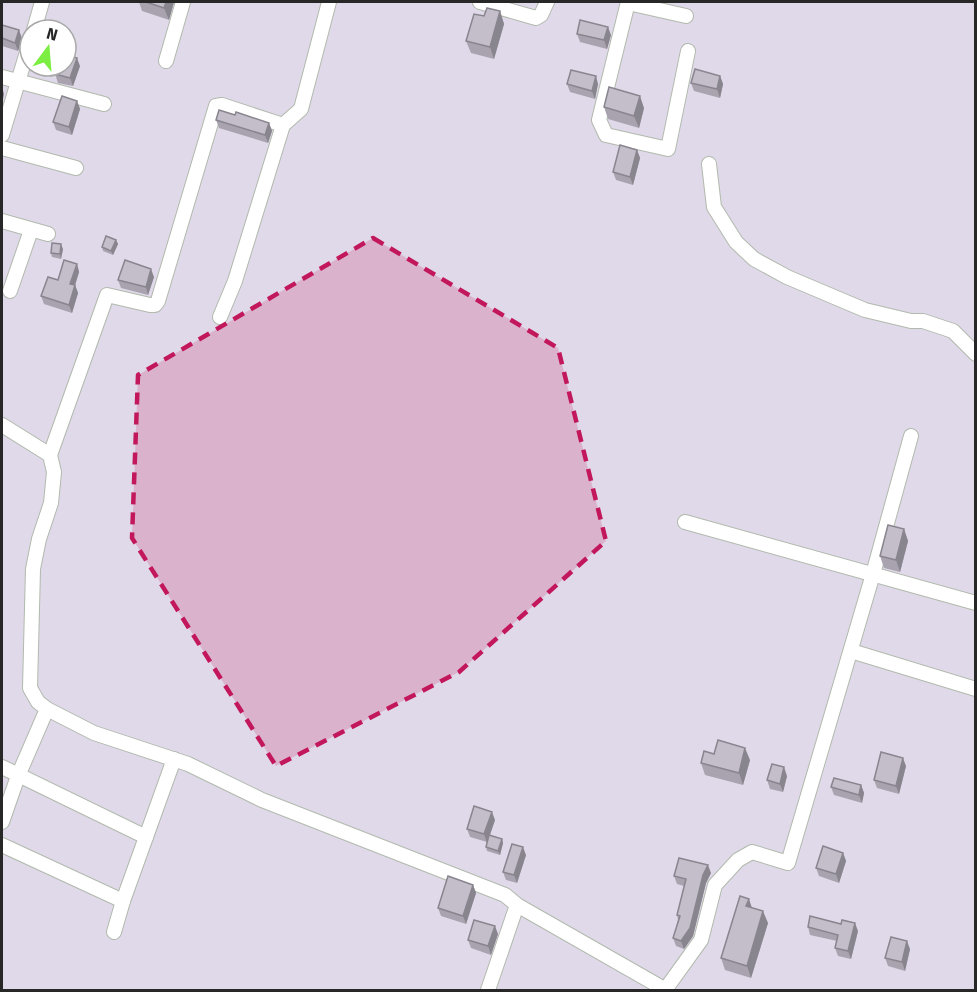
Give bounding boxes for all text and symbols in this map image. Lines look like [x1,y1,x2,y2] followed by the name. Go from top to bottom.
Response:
[18,18,78,78] north arrow
[44,23,60,45] text: N

